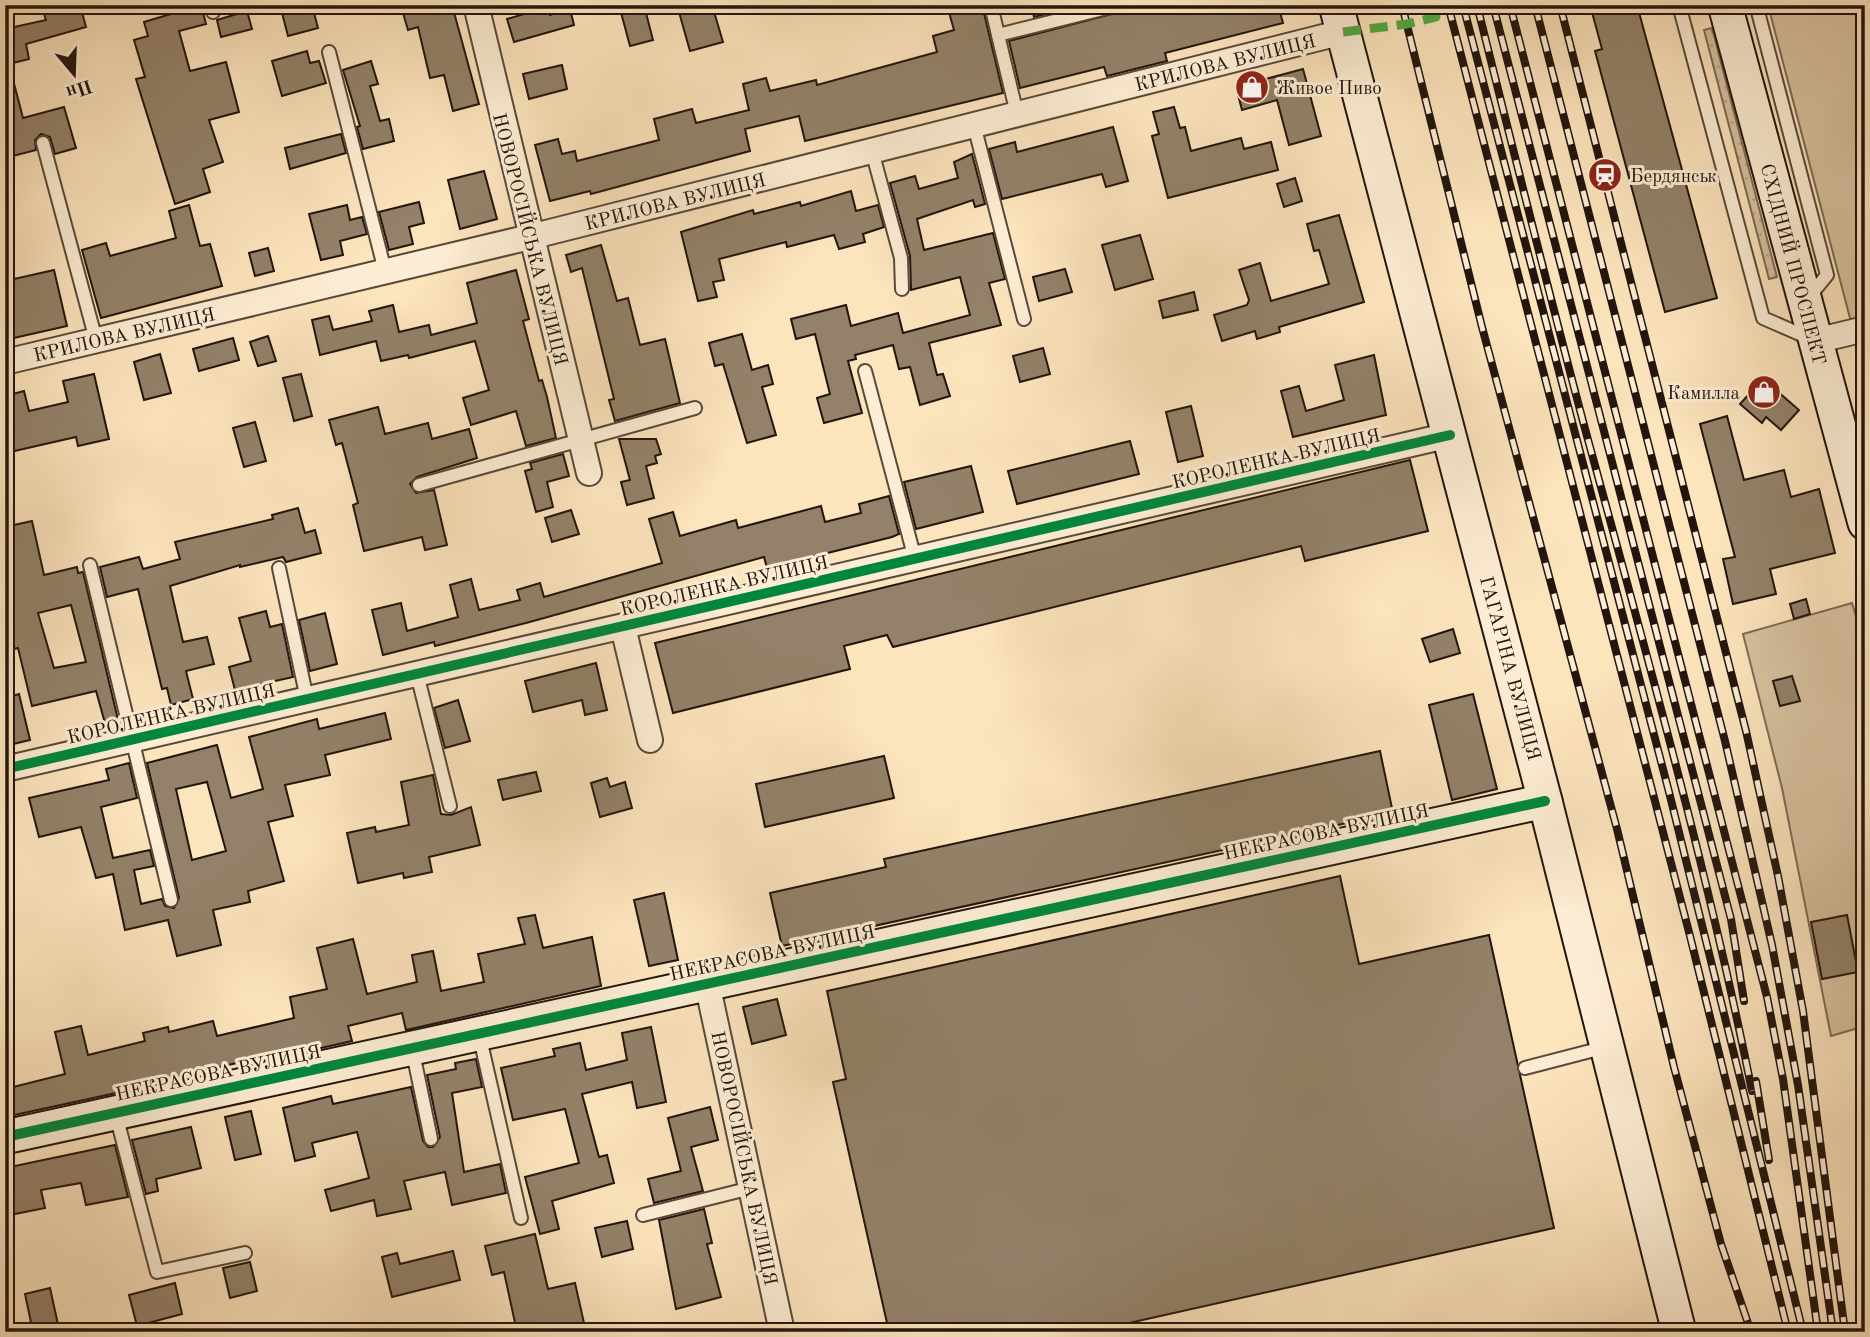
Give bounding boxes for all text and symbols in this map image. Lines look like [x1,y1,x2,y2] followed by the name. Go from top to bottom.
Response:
[1133,33,1318,96] street label: КРИЛОВА ВУЛИЦЯ
[38,38,108,108] north arrow
[1233,68,1271,106] shop icon: Живое Пиво
[63,74,94,101] text: Пн
[1276,80,1382,99] place label: Живое Пиво
[488,110,573,368] street label: НОВОРОСІЙСЬКА ВУЛИЦЯ
[1586,156,1624,194] station icon: Бердянськ
[1756,161,1831,367] street label: СХІДНИЙ ПРОСПЕКТ
[1630,168,1717,187] place label: Бердянськ
[583,172,768,235] street label: КРИЛОВА ВУЛИЦЯ
[32,306,217,367] street label: КРИЛОВА ВУЛИЦЯ
[1745,373,1783,411] shop icon: Камилла
[1667,385,1741,404] place label: Камилла
[1171,427,1383,494] street label: КОРОЛЕНКА ВУЛИЦЯ
[619,554,831,621] street label: КОРОЛЕНКА ВУЛИЦЯ
[1475,574,1542,763] street label: ГАГАРІНА ВУЛИЦЯ
[66,682,278,749] street label: КОРОЛЕНКА ВУЛИЦЯ
[1222,802,1431,865] street label: НЕКРАСОВА ВУЛИЦЯ
[668,923,877,986] street label: НЕКРАСОВА ВУЛИЦЯ
[706,1029,783,1287] street label: НОВОРОСІЙСЬКА ВУЛИЦЯ
[114,1043,323,1106] street label: НЕКРАСОВА ВУЛИЦЯ

